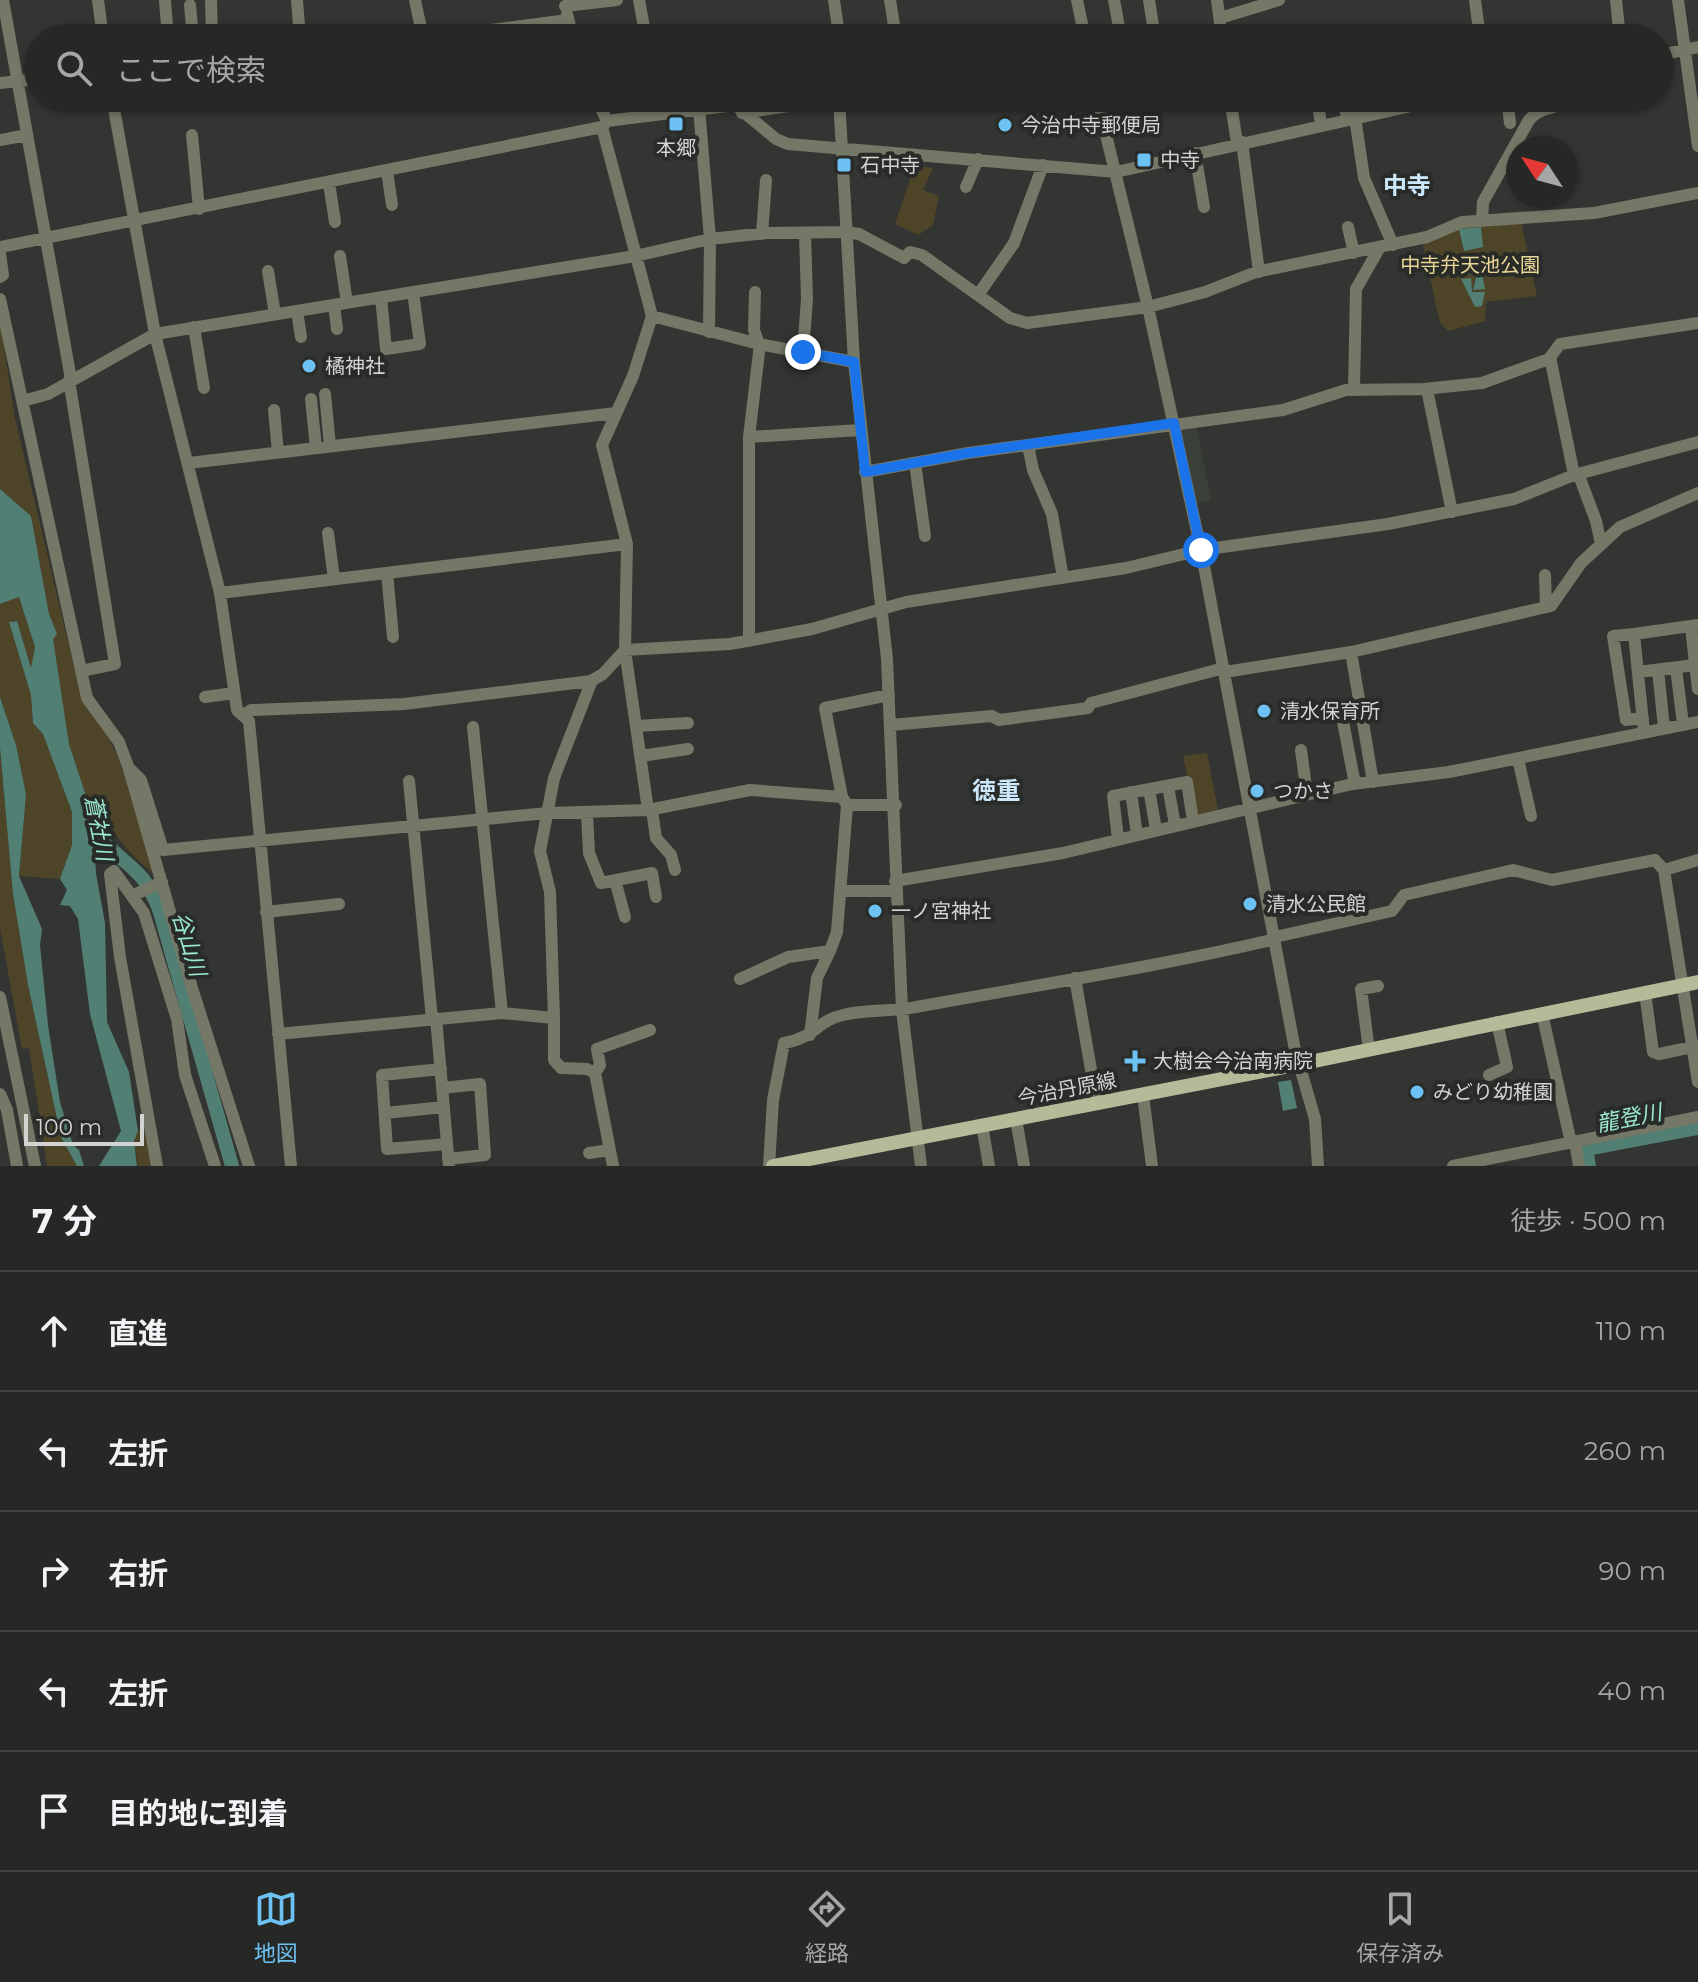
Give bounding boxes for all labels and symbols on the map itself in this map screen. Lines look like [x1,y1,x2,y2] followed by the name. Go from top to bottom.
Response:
[1021,113,1161,137] place label: 今治中寺郵便局
[667,115,685,133] marker: 本郷
[996,116,1014,134] marker: 今治中寺郵便局
[656,136,696,160] place label: 本郷
[1506,136,1578,208] north arrow
[1160,148,1200,172] place label: 中寺
[1135,151,1153,169] marker: 中寺
[860,153,920,177] place label: 石中寺
[835,156,853,174] marker: 石中寺
[1383,171,1431,200] district label: 中寺
[1400,253,1540,277] park label: 中寺弁天池公園
[785,334,821,370] route end
[325,354,385,378] place label: 橘神社
[300,357,318,375] marker: 橘神社
[1183,532,1219,568] route start
[1280,699,1380,723] place label: 清水保育所
[1255,702,1273,720] marker: 清水保育所
[972,776,1020,805] district label: 徳重
[1273,779,1333,803] place label: つかさ
[1248,782,1266,800] marker: つかさ
[79,793,119,865] water label: 蒼社川
[1266,892,1366,916] place label: 清水公民館
[1241,895,1259,913] marker: 清水公民館
[891,899,991,923] place label: 一ノ宮神社
[866,902,884,920] marker: 一ノ宮神社
[166,908,212,981] water label: 谷山川
[1153,1049,1313,1073] place label: 大樹会今治南病院
[1124,1050,1146,1072] marker: 大樹会今治南病院
[1016,1068,1118,1110] street label: 今治丹原線
[1433,1080,1553,1104] place label: みどり幼稚園
[1408,1083,1426,1101] marker: みどり幼稚園
[1594,1098,1666,1138] water label: 龍登川
[24,1110,144,1146] scale bar

